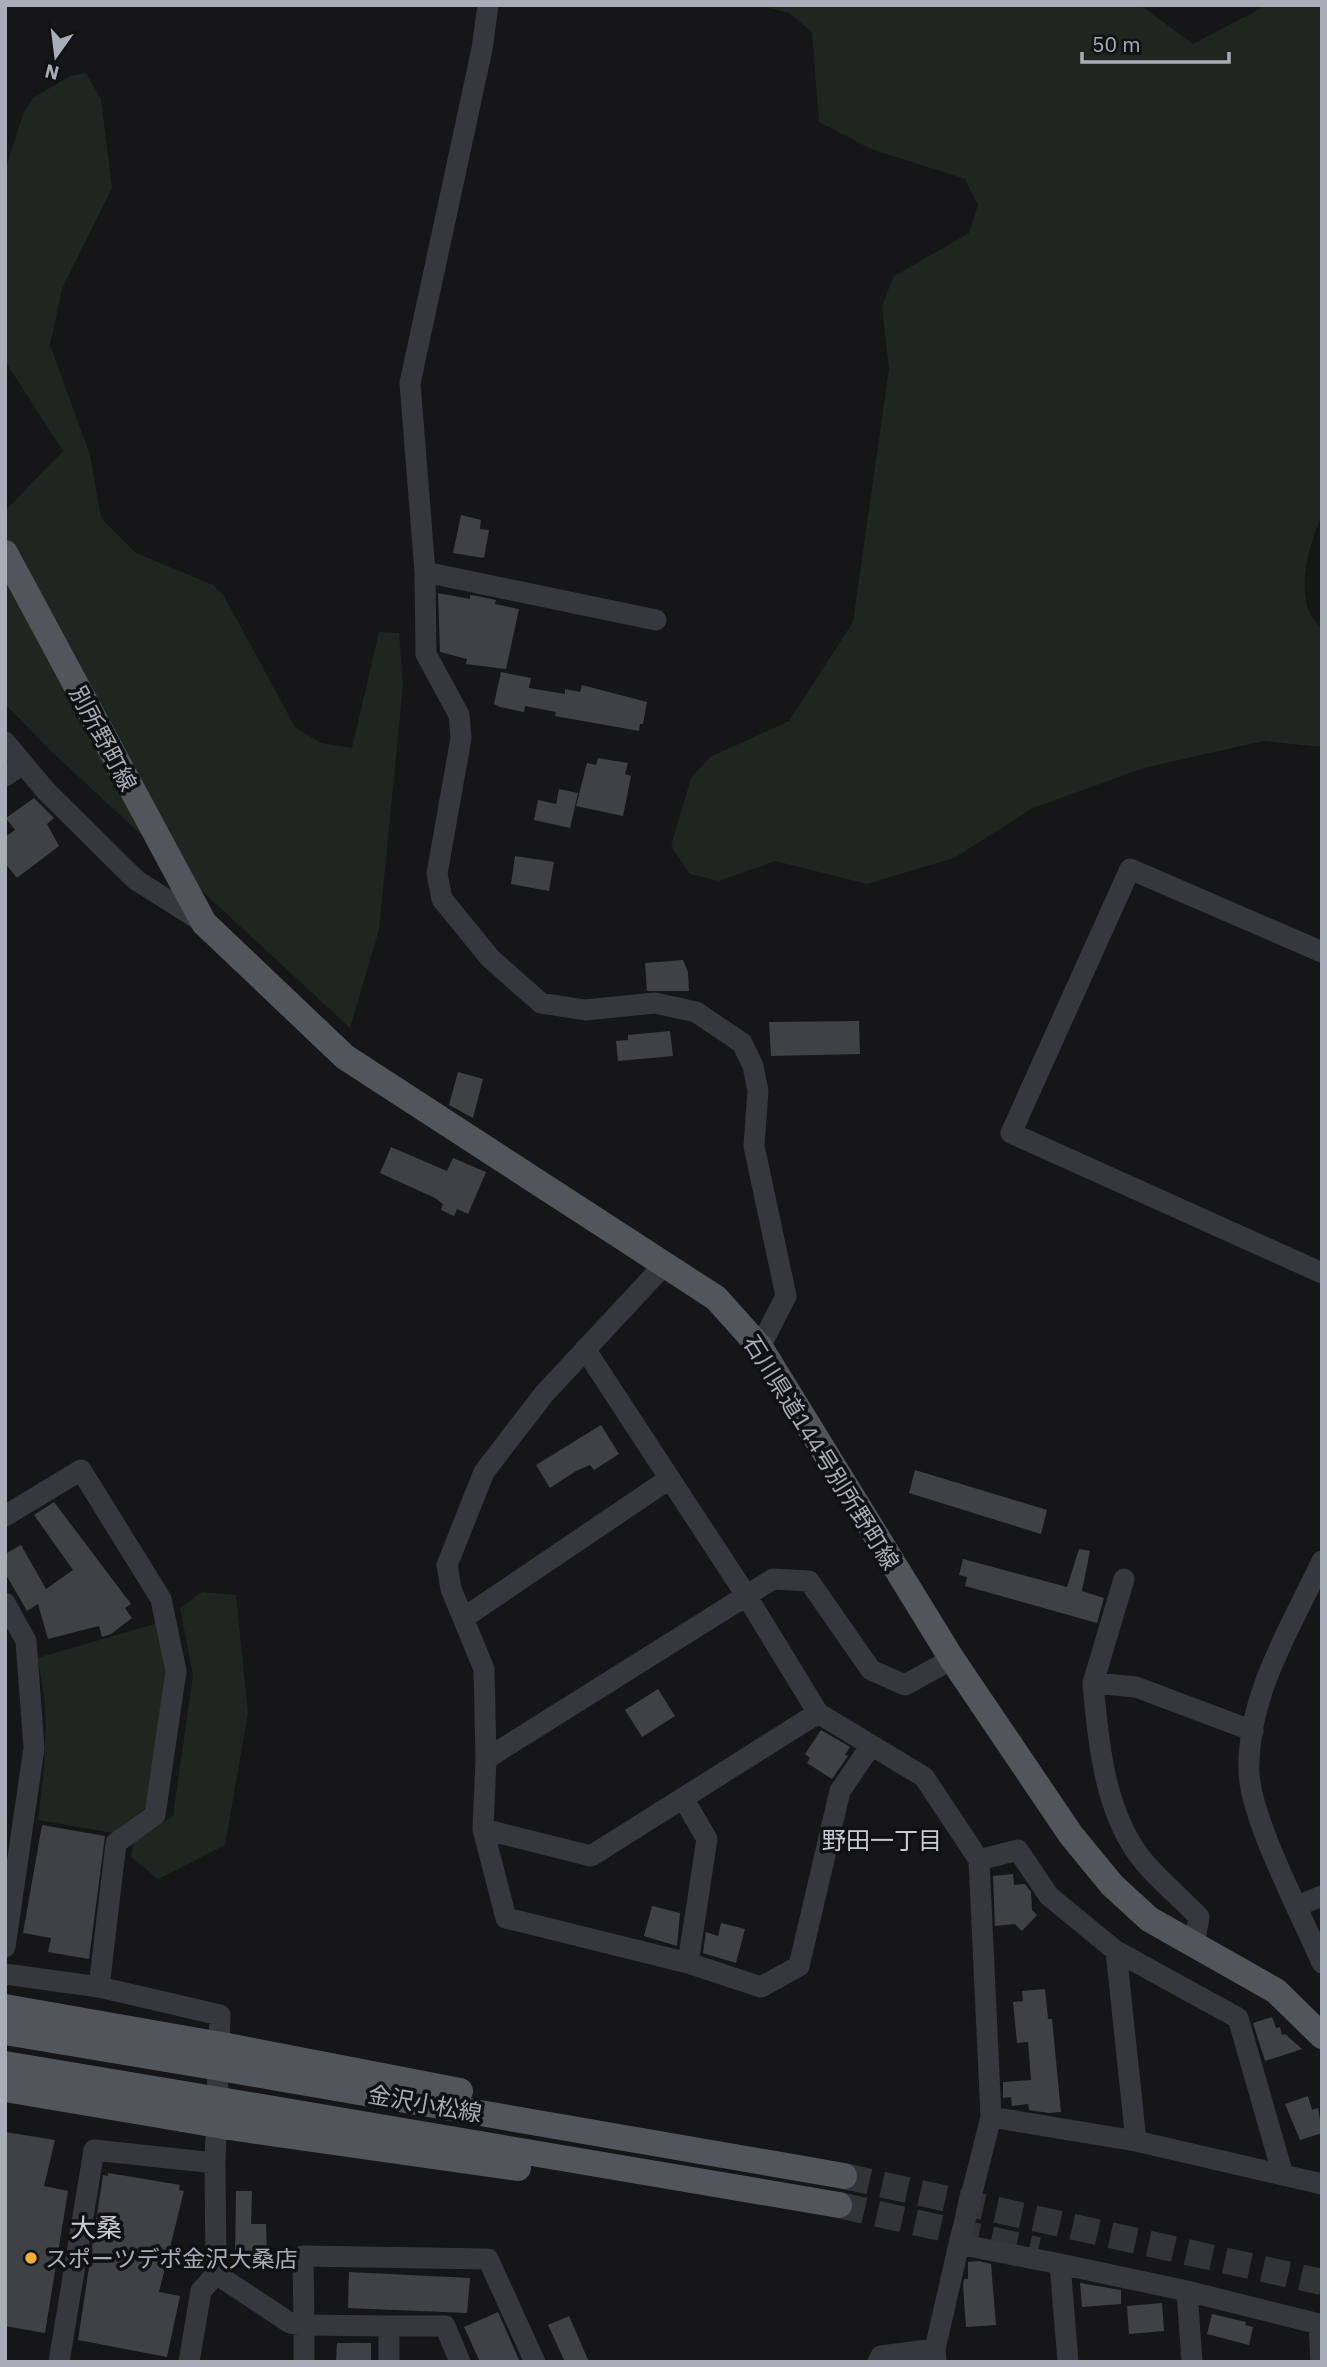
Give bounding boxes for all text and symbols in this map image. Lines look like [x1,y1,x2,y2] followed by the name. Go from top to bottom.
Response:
[21,21,91,91] north arrow
[1082,21,1229,65] scale bar
[1092,30,1141,58] text: 50 m
[42,59,61,86] text: N
[64,680,144,796] street label: 別所野町線
[737,1329,907,1575] street label: 石川県道144号別所野町線
[822,1824,942,1856] district label: 野田一丁目
[366,2078,484,2128] street label: 金沢小松線
[70,2210,122,2244] district label: 大桑
[45,2243,298,2273] place label: スポーツデポ金沢大桑店
[23,2250,39,2266] marker: スポーツデポ金沢大桑店

